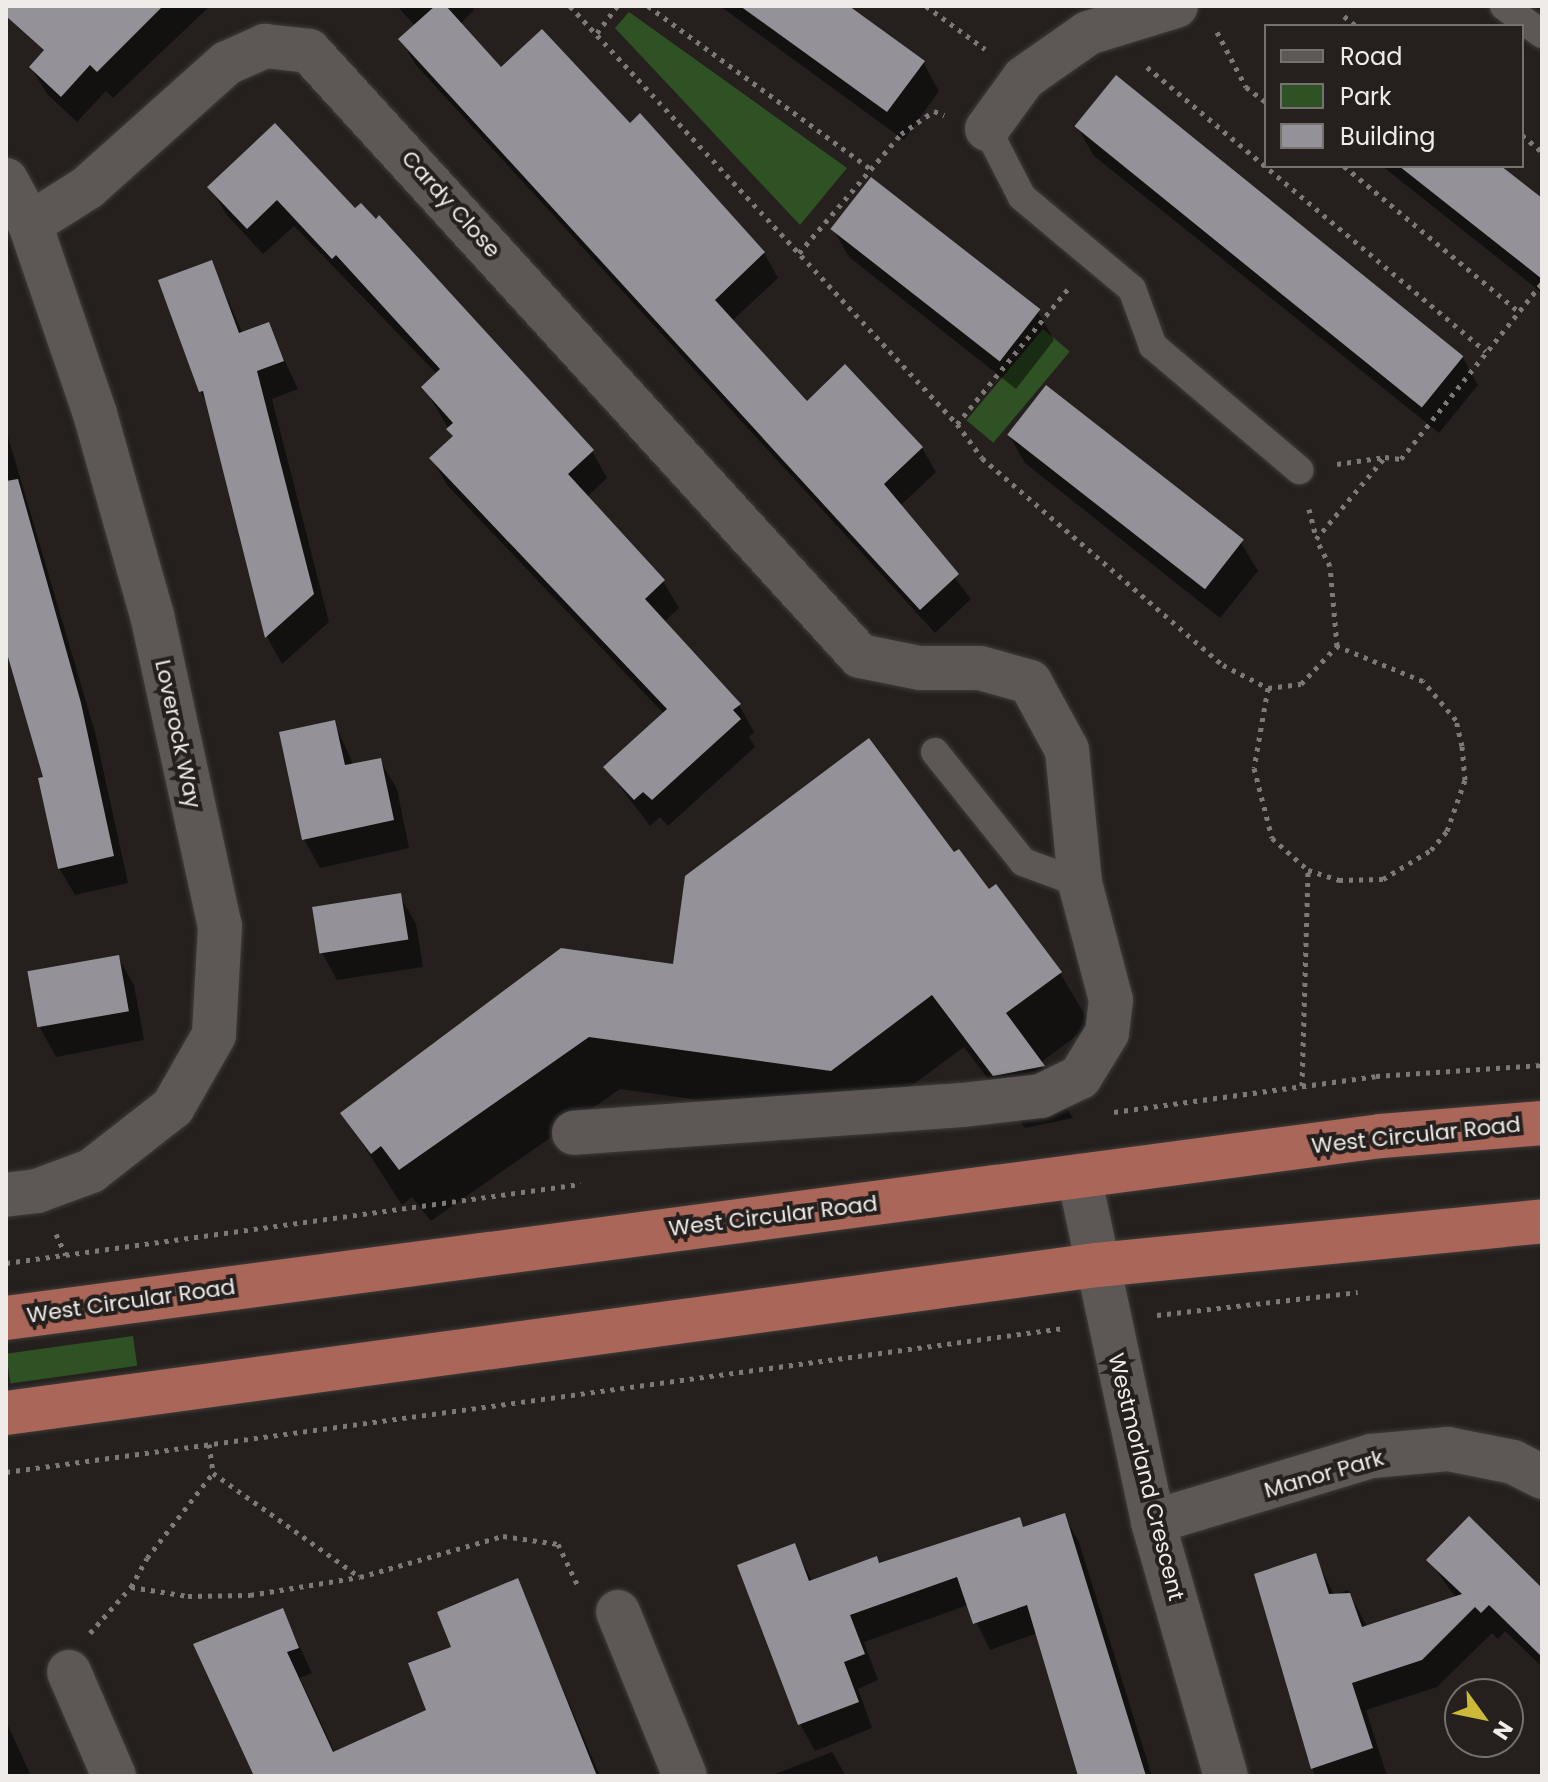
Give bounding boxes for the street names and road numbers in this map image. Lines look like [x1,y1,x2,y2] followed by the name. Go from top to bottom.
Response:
[396,145,506,263] street label: Cardy Close
[149,657,207,811] street label: Loverock Way
[1310,1111,1522,1159] street label: West Circular Road
[667,1190,879,1242] street label: West Circular Road
[25,1273,237,1329] street label: West Circular Road
[1102,1351,1190,1603] street label: Westmorland Crescent
[1261,1444,1387,1504] street label: Manor Park

